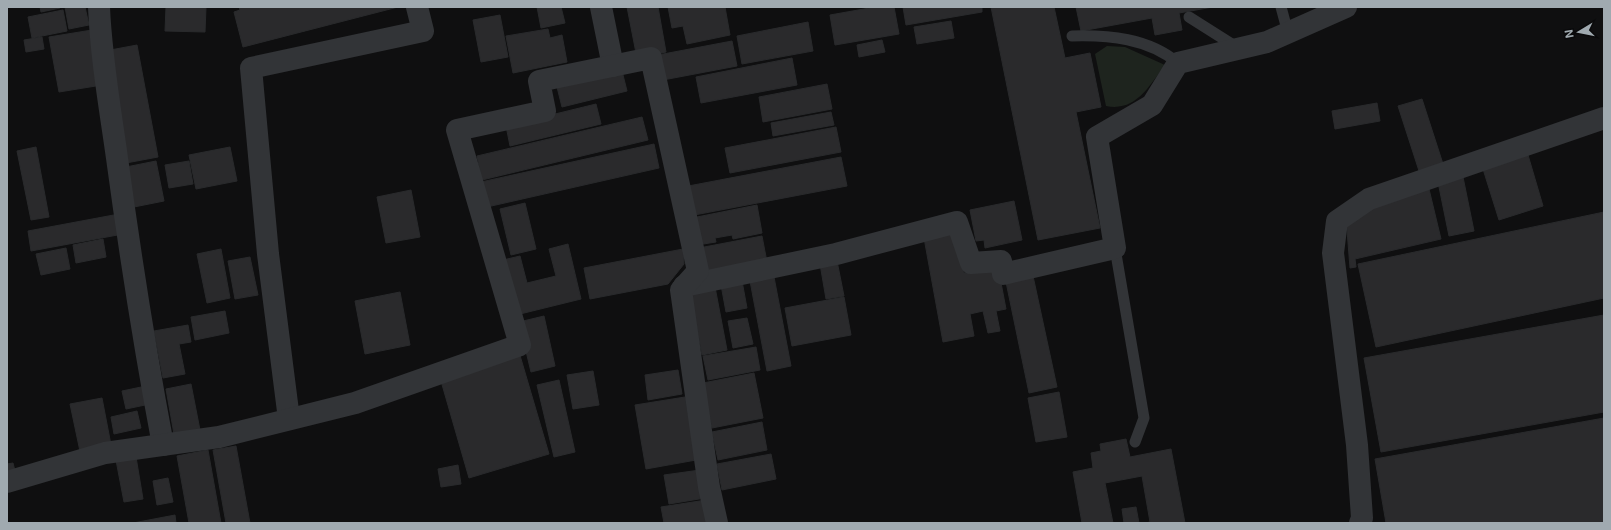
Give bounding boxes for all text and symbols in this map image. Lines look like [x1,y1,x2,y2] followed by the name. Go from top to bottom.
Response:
[1559,12,1599,52] north arrow
[1562,28,1577,39] text: N

